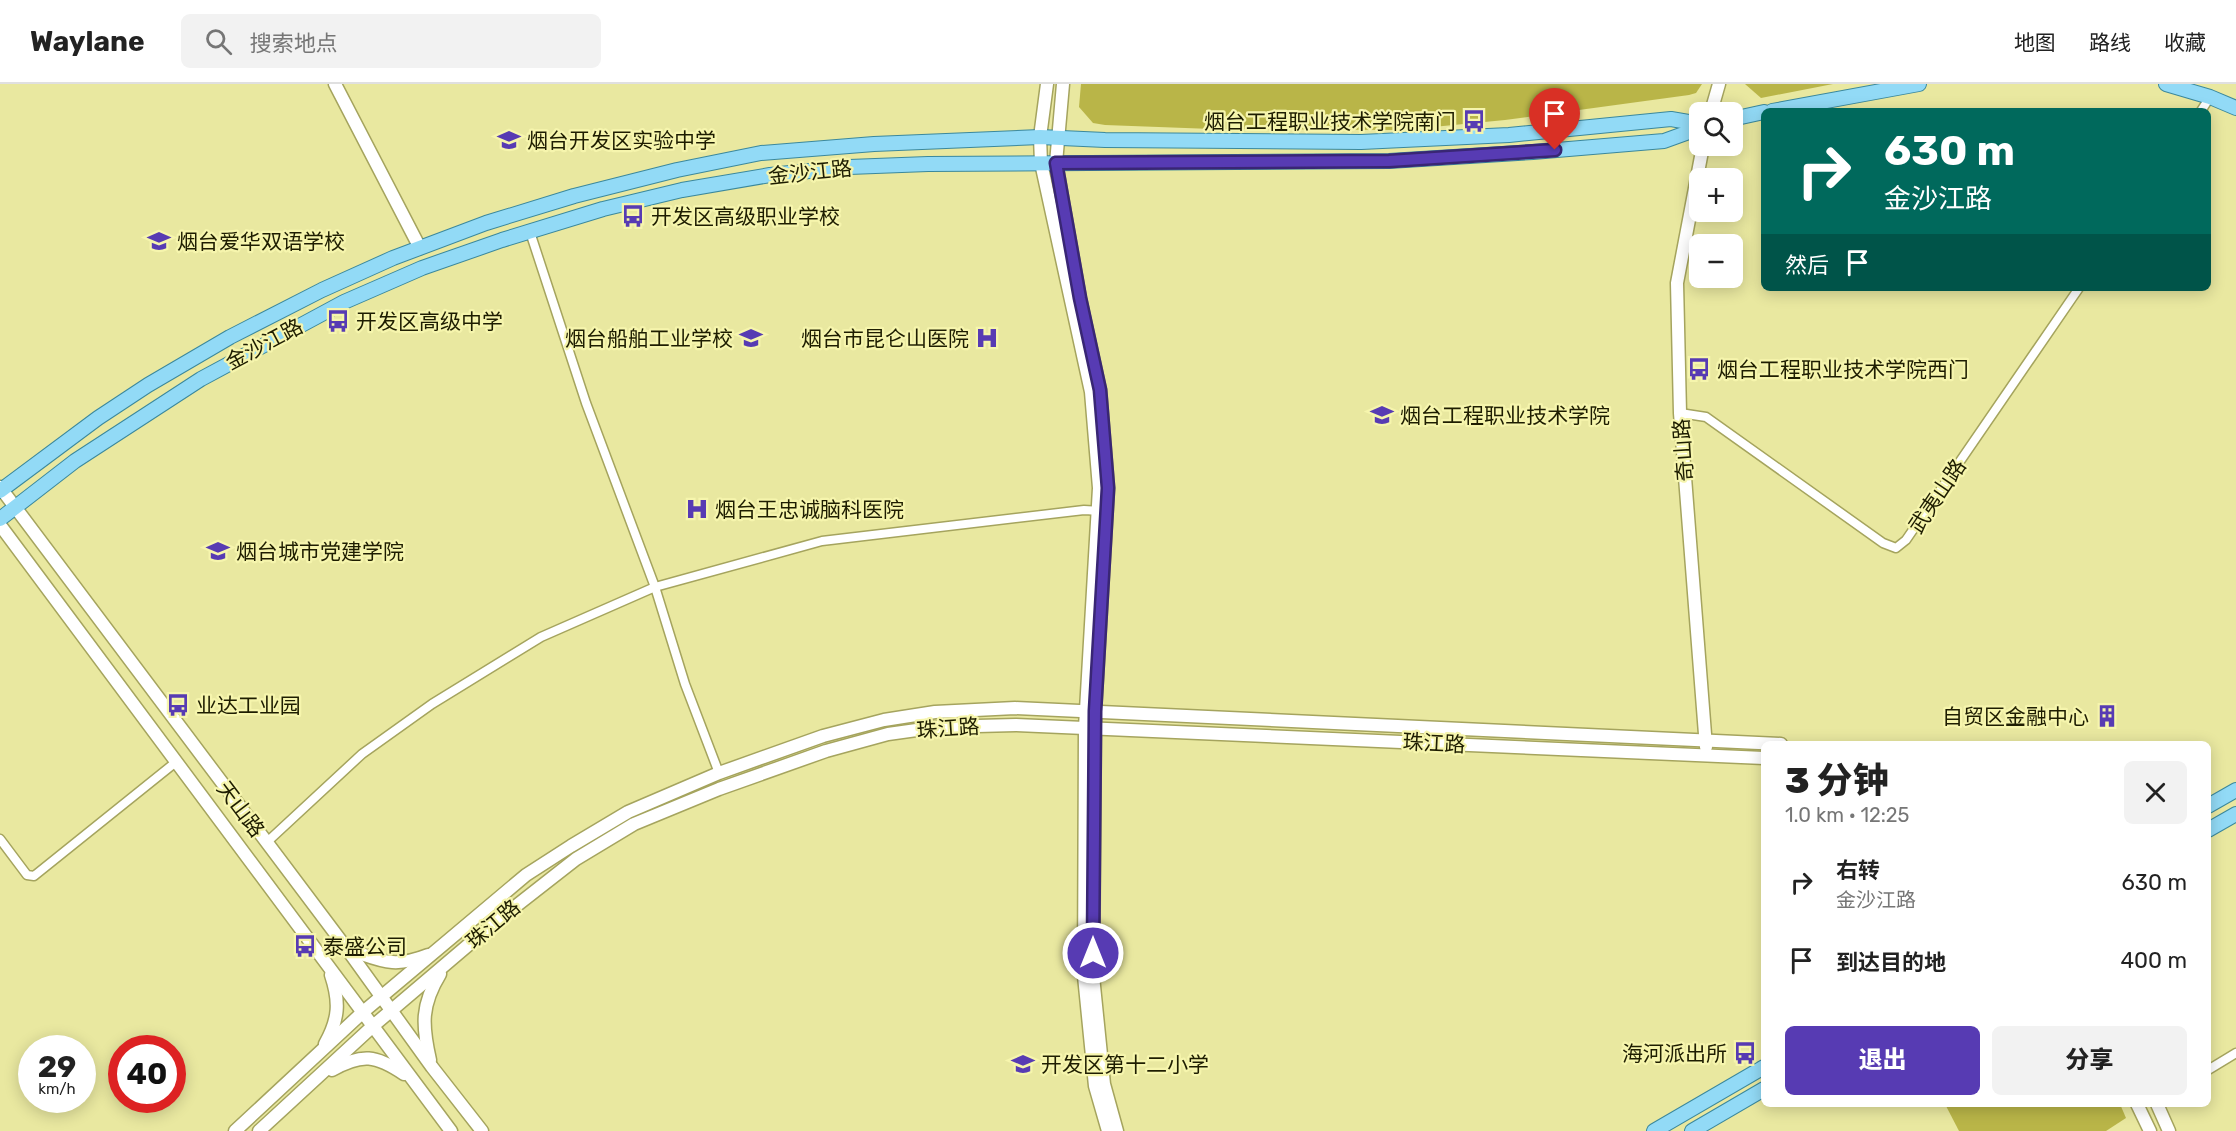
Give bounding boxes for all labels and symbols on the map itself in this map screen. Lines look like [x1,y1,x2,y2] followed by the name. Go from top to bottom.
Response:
[1529,88,1580,150] pin
[1461,108,1487,134] bus stop icon: 烟台工程职业技术学院南门
[1204,109,1456,134] place label: 烟台工程职业技术学院南门
[496,127,522,153] school or university icon: 烟台开发区实验中学
[527,128,716,153] place label: 烟台开发区实验中学
[767,155,853,189] street label: 金沙江路
[620,203,646,229] bus stop icon: 开发区高级职业学校
[651,204,840,229] place label: 开发区高级职业学校
[146,228,172,254] school or university icon: 烟台爱华双语学校
[177,229,345,254] place label: 烟台爱华双语学校
[325,308,351,334] bus stop icon: 开发区高级中学
[356,309,503,334] place label: 开发区高级中学
[221,313,307,375] street label: 金沙江路
[738,325,764,351] school or university icon: 烟台船舶工业学校
[974,325,1000,351] hospital icon: 烟台市昆仑山医院
[565,326,733,351] place label: 烟台船舶工业学校
[801,326,969,351] place label: 烟台市昆仑山医院
[1686,356,1712,382] bus stop icon: 烟台工程职业技术学院西门
[1717,357,1969,382] place label: 烟台工程职业技术学院西门
[1369,402,1395,428] school or university icon: 烟台工程职业技术学院
[1400,403,1610,428] place label: 烟台工程职业技术学院
[1668,418,1698,482] street label: 奇山路
[1903,454,1971,538] street label: 武夷山路
[684,496,710,522] hospital icon: 烟台王忠诚脑科医院
[715,497,904,522] place label: 烟台王忠诚脑科医院
[205,538,231,564] school or university icon: 烟台城市党建学院
[236,539,404,564] place label: 烟台城市党建学院
[165,692,191,718] bus stop icon: 业达工业园
[196,693,301,718] place label: 业达工业园
[2094,703,2120,729] building icon: 自贸区金融中心
[1942,704,2089,729] place label: 自贸区金融中心
[916,713,980,743] street label: 珠江路
[1402,729,1466,757] street label: 珠江路
[212,776,270,842] street label: 天山路
[461,894,525,954] street label: 珠江路
[1061,921,1125,985] position arrow
[292,933,318,959] bus stop icon: 泰盛公司
[323,934,407,959] place label: 泰盛公司
[108,1035,186,1113] speed limit sign: 40
[1732,1040,1758,1066] bus stop icon: 海河派出所
[1622,1041,1727,1066] place label: 海河派出所
[1010,1051,1036,1077] school or university icon: 开发区第十二小学
[1041,1052,1209,1077] place label: 开发区第十二小学

